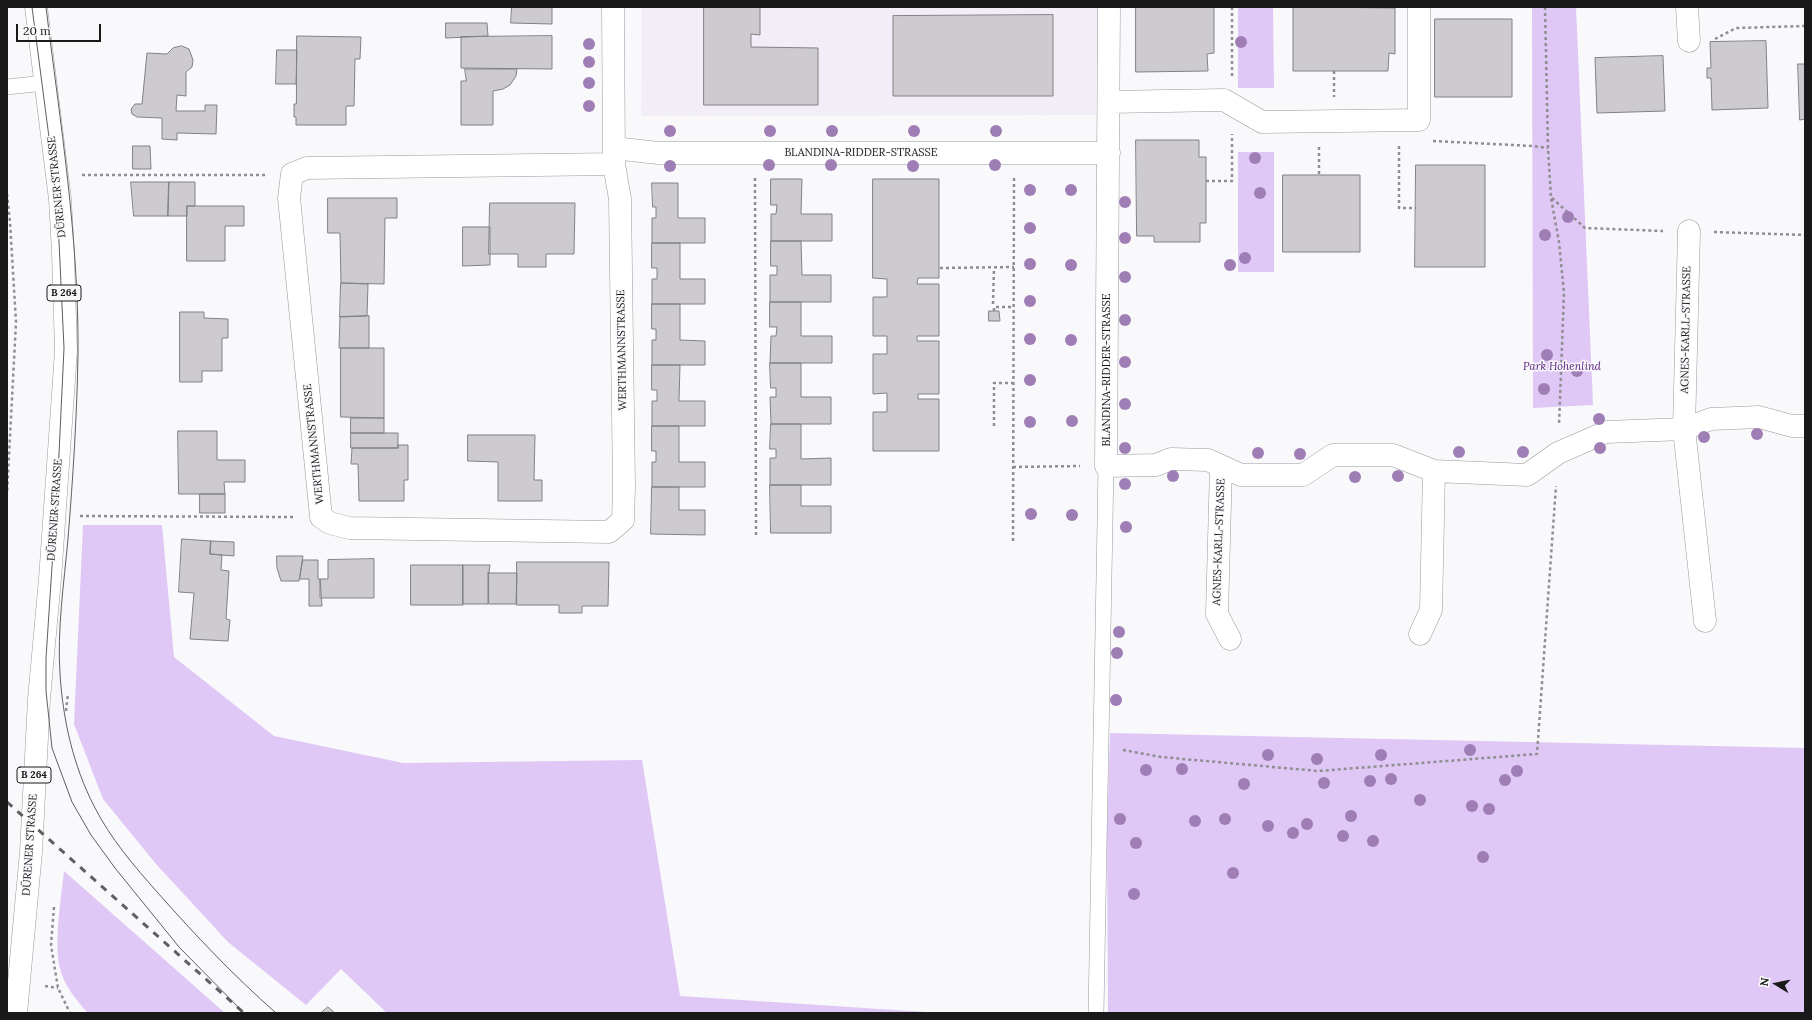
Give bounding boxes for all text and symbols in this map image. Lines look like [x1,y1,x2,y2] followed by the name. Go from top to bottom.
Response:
[18,16,103,42] scale bar
[23,23,51,38] text: 20 m
[45,136,69,238] street label: DÜRENER STRASSE
[784,146,938,160] street label: BLANDINA-RIDDER-STRASSE
[1678,266,1694,394] street label: AGNES-KARLL-STRASSE
[47,285,81,301] road number: B 264
[614,289,630,411] street label: WERTHMANNSTRASSE
[1100,293,1114,447] street label: BLANDINA-RIDDER-STRASSE
[1523,360,1601,374] park label: Park Hohenlind
[301,383,327,505] street label: WERTHMANNSTRASSE
[45,459,65,561] street label: DÜRENER STRASSE
[1210,478,1228,606] street label: AGNES-KARLL-STRASSE
[17,767,51,783] road number: B 264
[20,794,40,896] street label: DÜRENER STRASSE
[1756,964,1796,1004] north arrow
[1757,977,1772,987] text: N

